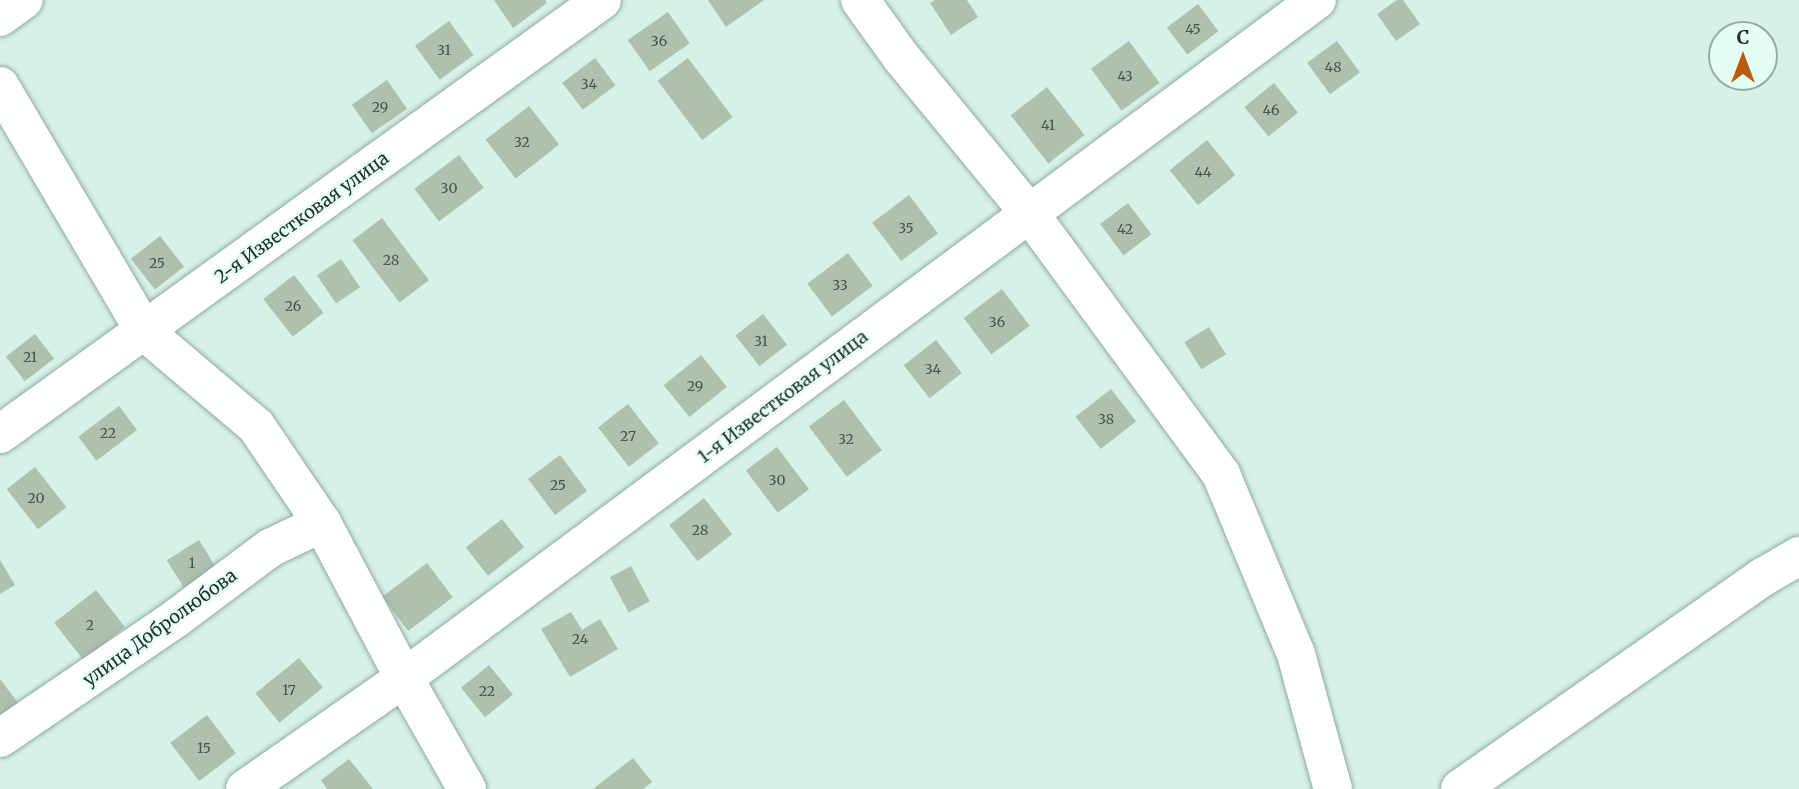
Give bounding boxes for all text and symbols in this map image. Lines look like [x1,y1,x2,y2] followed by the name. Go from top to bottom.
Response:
[1185,21,1201,37] house number: 45
[1708,21,1778,91] north arrow
[1737,25,1749,49] text: С
[651,33,667,49] house number: 36
[437,42,451,58] house number: 31
[1325,59,1341,75] house number: 48
[1117,68,1133,84] house number: 43
[581,76,597,92] house number: 34
[372,99,388,115] house number: 29
[1263,102,1279,118] house number: 46
[1041,117,1055,133] house number: 41
[514,134,530,150] house number: 32
[211,148,393,288] street label: 2-я Известковая улица
[1194,164,1212,180] house number: 44
[441,180,457,196] house number: 30
[898,220,914,236] house number: 35
[1117,221,1133,237] house number: 42
[383,252,399,268] house number: 28
[149,255,165,271] house number: 25
[832,277,848,293] house number: 33
[285,298,301,314] house number: 26
[989,314,1005,330] house number: 36
[694,326,872,468] street label: 1-я Известковая улица
[754,333,768,349] house number: 31
[23,349,37,365] house number: 21
[925,361,941,377] house number: 34
[687,378,703,394] house number: 29
[1098,411,1114,427] house number: 38
[100,425,116,441] house number: 22
[620,428,636,444] house number: 27
[838,431,854,447] house number: 32
[769,472,785,488] house number: 30
[550,477,566,493] house number: 25
[27,490,45,506] house number: 20
[692,522,708,538] house number: 28
[189,555,195,571] house number: 1
[79,565,241,691] street label: улица Добролюбова
[86,617,94,633] house number: 2
[572,631,588,647] house number: 24
[282,682,296,698] house number: 17
[479,683,495,699] house number: 22
[197,740,211,756] house number: 15

